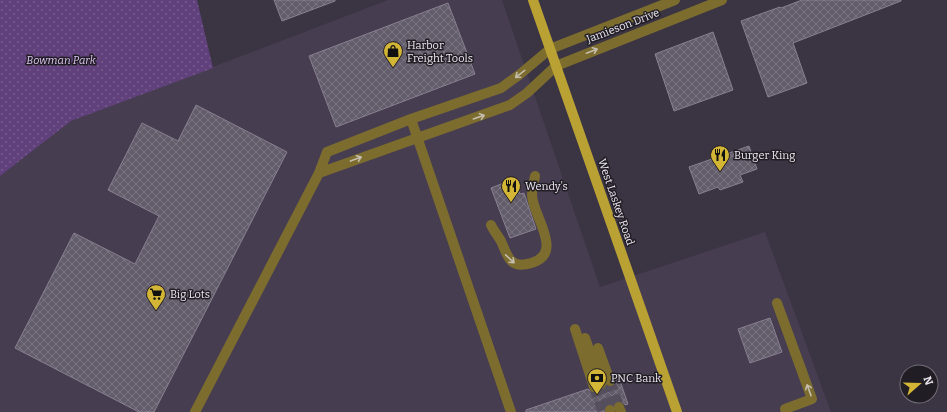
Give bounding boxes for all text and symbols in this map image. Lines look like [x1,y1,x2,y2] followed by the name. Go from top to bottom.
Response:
[584,6,661,46] street label: Jamieson Drive
[407,39,473,65] place label: Harbor Freight Tools
[382,40,404,68] shop icon: Harbor Freight Tools
[585,47,597,55] one-way arrow
[26,54,97,67] park label: Bowman Park
[514,70,525,79] one-way arrow
[472,112,484,120] one-way arrow
[709,144,731,172] restaurant icon: Burger King
[734,149,795,162] place label: Burger King
[349,155,361,163] one-way arrow
[595,157,637,247] street label: West Laskey Road
[500,175,522,203] restaurant icon: Wendy's
[525,180,568,193] place label: Wendy's
[505,254,515,263] one-way arrow
[145,283,167,311] supermarket icon: Big Lots
[170,288,210,301] place label: Big Lots
[899,364,939,404] north arrow
[586,367,608,395] bank icon: PNC Bank
[611,372,662,385] place label: PNC Bank
[920,375,936,387] text: N
[804,384,812,396] one-way arrow

